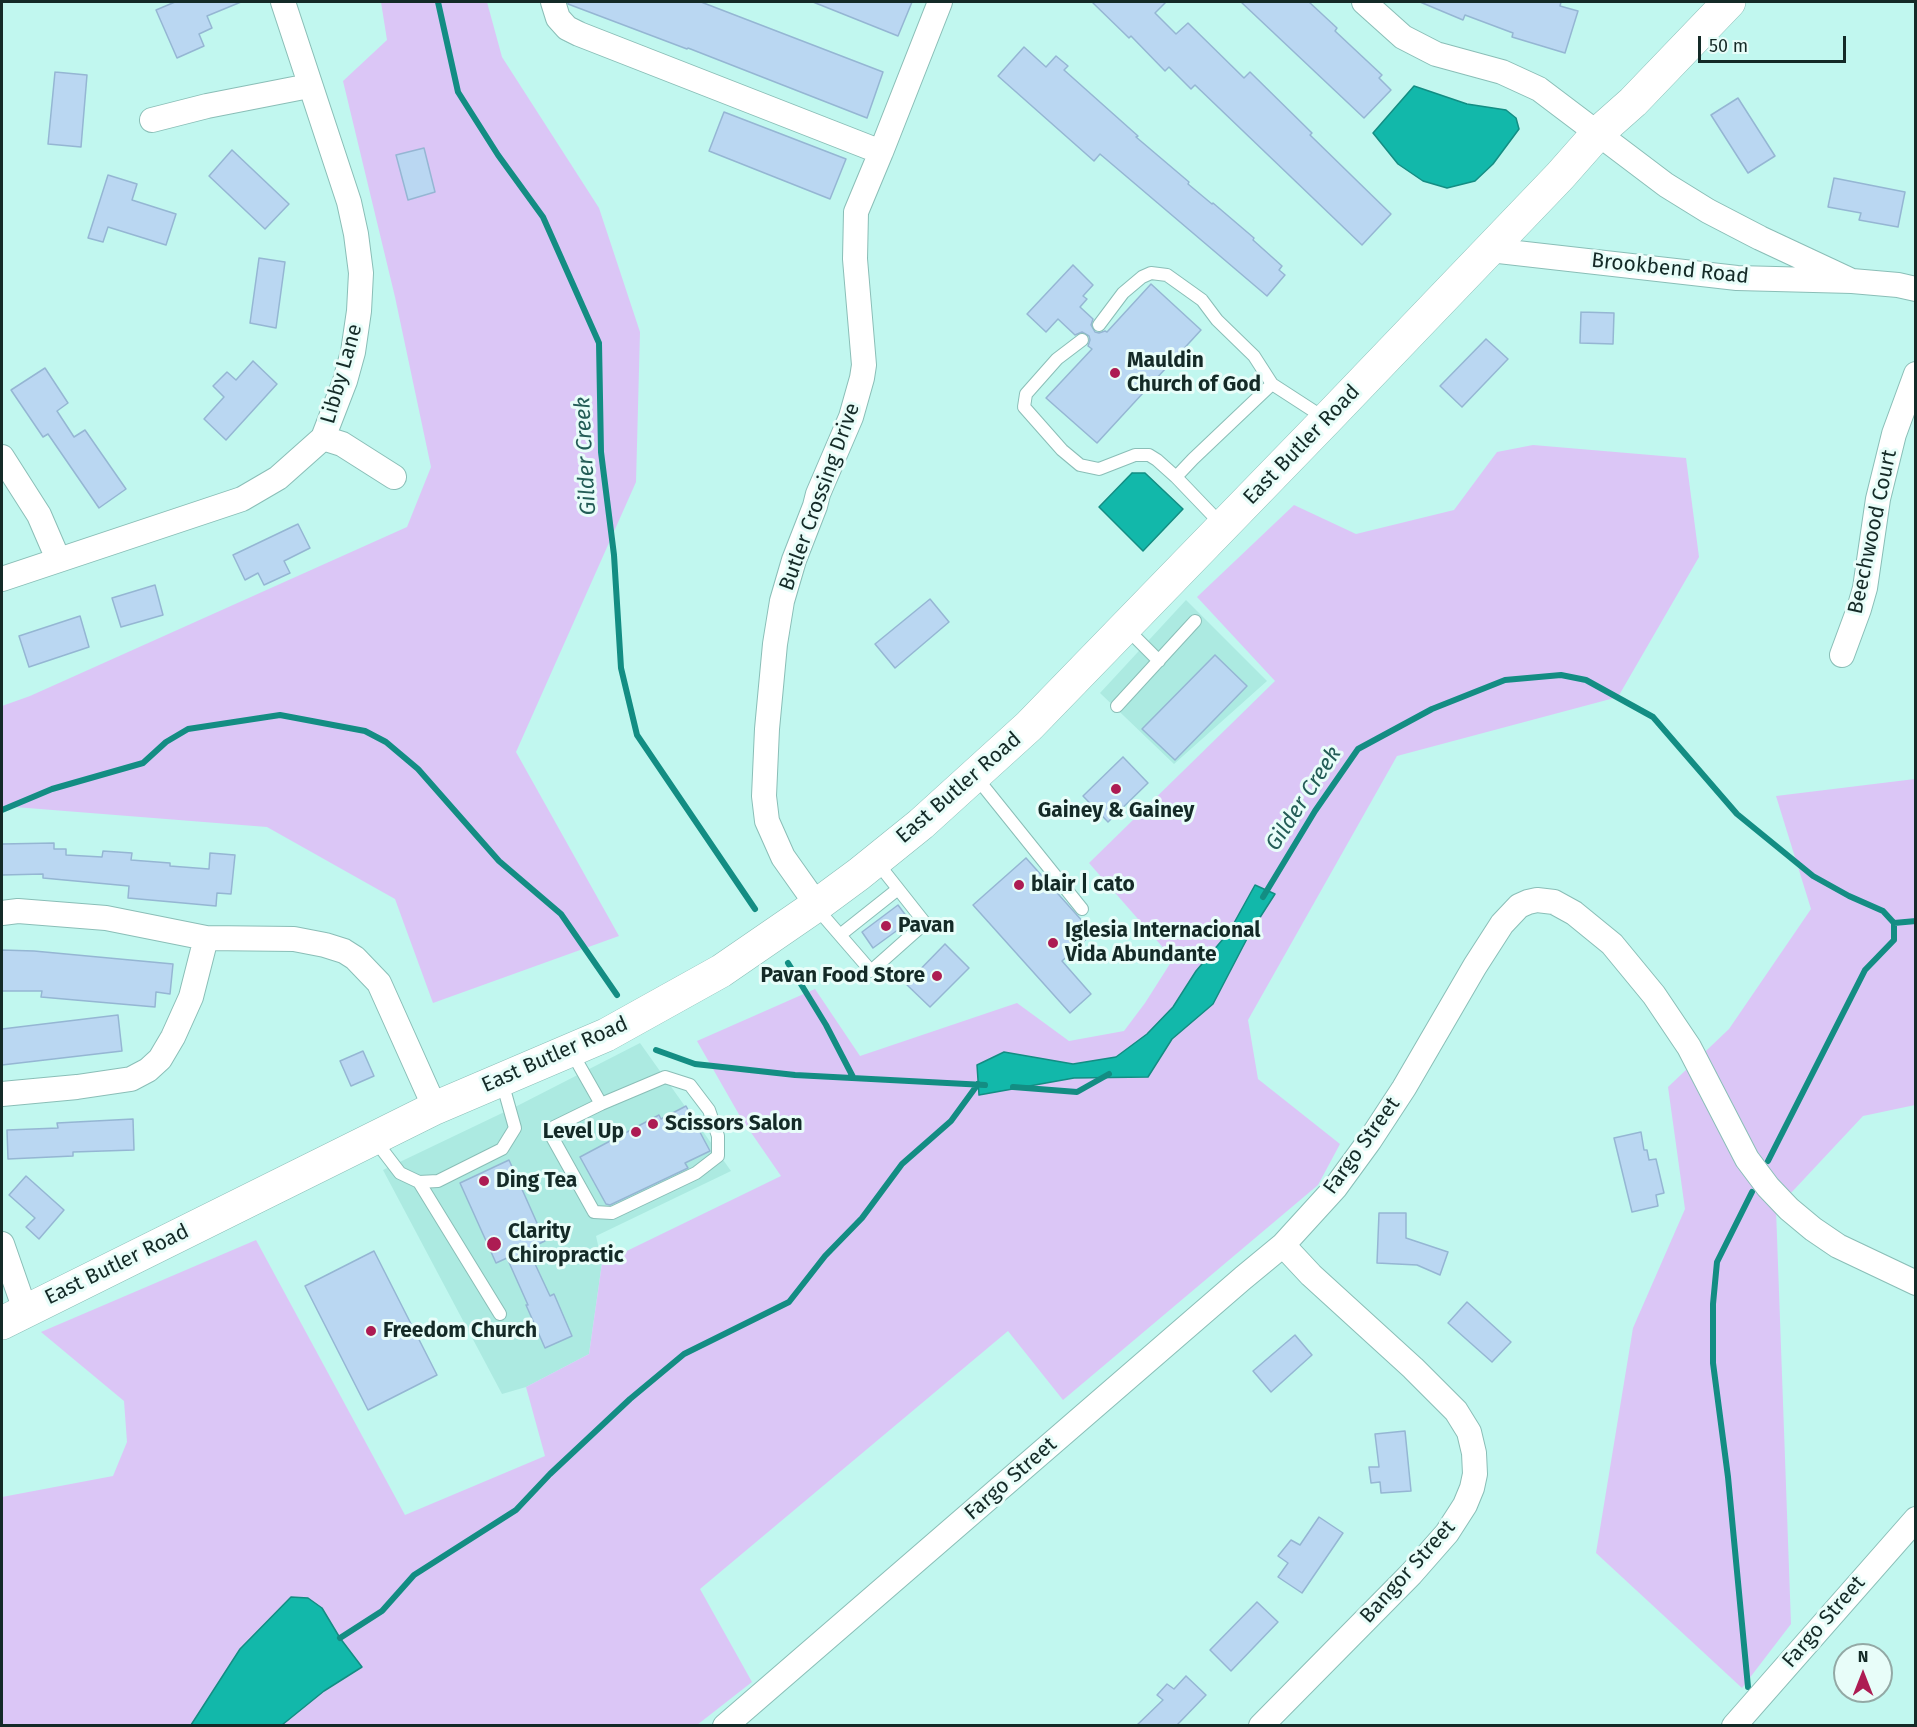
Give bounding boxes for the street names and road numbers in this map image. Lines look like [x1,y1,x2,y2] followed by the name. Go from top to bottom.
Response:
[1590,248,1750,290] street label: Brookbend Road
[316,321,368,427] street label: Libby Lane
[1238,380,1366,510] street label: East Butler Road
[774,400,866,594] street label: Butler Crossing Drive
[1843,448,1903,616] street label: Beechwood Court
[891,727,1027,849] street label: East Butler Road
[478,1012,632,1098] street label: East Butler Road
[1318,1093,1406,1199] street label: Fargo Street
[41,1219,193,1311] street label: East Butler Road
[960,1432,1062,1526] street label: Fargo Street
[1355,1515,1461,1629] street label: Bangor Street
[1777,1571,1871,1673] street label: Fargo Street

